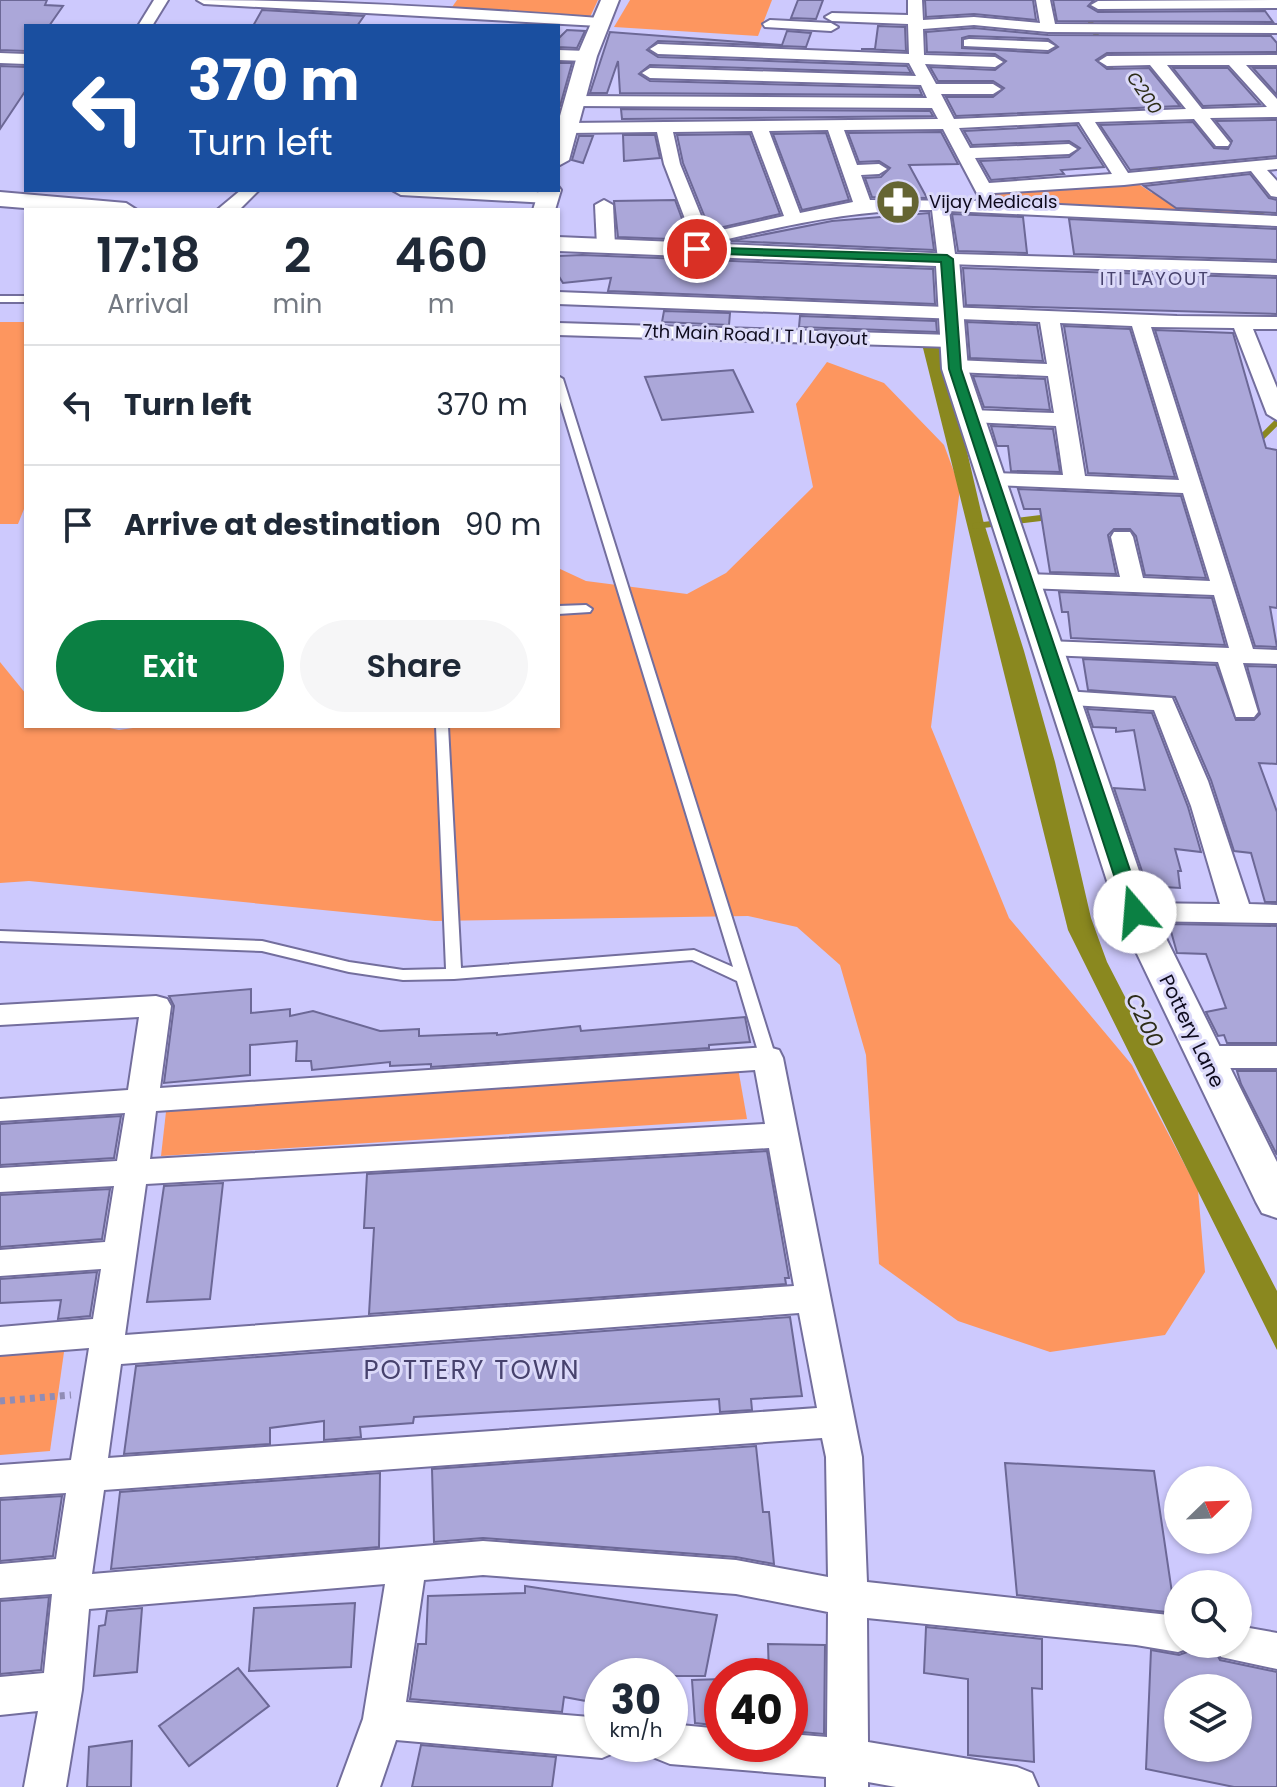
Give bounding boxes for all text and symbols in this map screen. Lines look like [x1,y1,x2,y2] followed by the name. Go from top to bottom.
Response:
[188,41,360,120] text: 370 m
[56,56,160,160] icon: left
[1121,66,1168,119] water label: C200
[188,117,333,168] text: Turn left
[874,178,922,226] pharmacy icon: Vijay Medicals
[929,189,1057,214] place label: Vijay Medicals
[663,215,731,283] pin
[96,222,201,289] text: 17:18
[284,222,311,289] text: 2
[394,222,488,289] text: 460
[675,227,719,271] icon: arrive
[1100,266,1210,291] district label: ITI LAYOUT
[107,286,189,322] text: Arrival
[273,286,322,322] text: min
[428,286,455,322] text: m
[642,318,868,351] street label: 7th Main Road I T I Layout
[56,383,100,427] icon: left
[124,383,252,426] text: Turn left
[436,383,528,426] text: 370 m
[56,503,100,547] icon: arrive
[124,503,441,546] text: Arrive at destination
[465,503,541,546] text: 90 m
[56,620,284,712] button: Exit
[300,620,528,712] button: Share
[1093,870,1177,954] position arrow
[1153,970,1231,1092] street label: Pottery Lane
[1118,988,1171,1053] water label: C200
[363,1352,581,1388] district label: POTTERY TOWN
[1164,1466,1252,1554] north arrow
[1164,1466,1252,1762] map controls
[1164,1570,1252,1658] button: search
[704,1658,808,1762] speed limit sign: 40
[611,1672,661,1728] text: 30
[1164,1674,1252,1762] button: layers
[609,1716,663,1744] text: km/h

